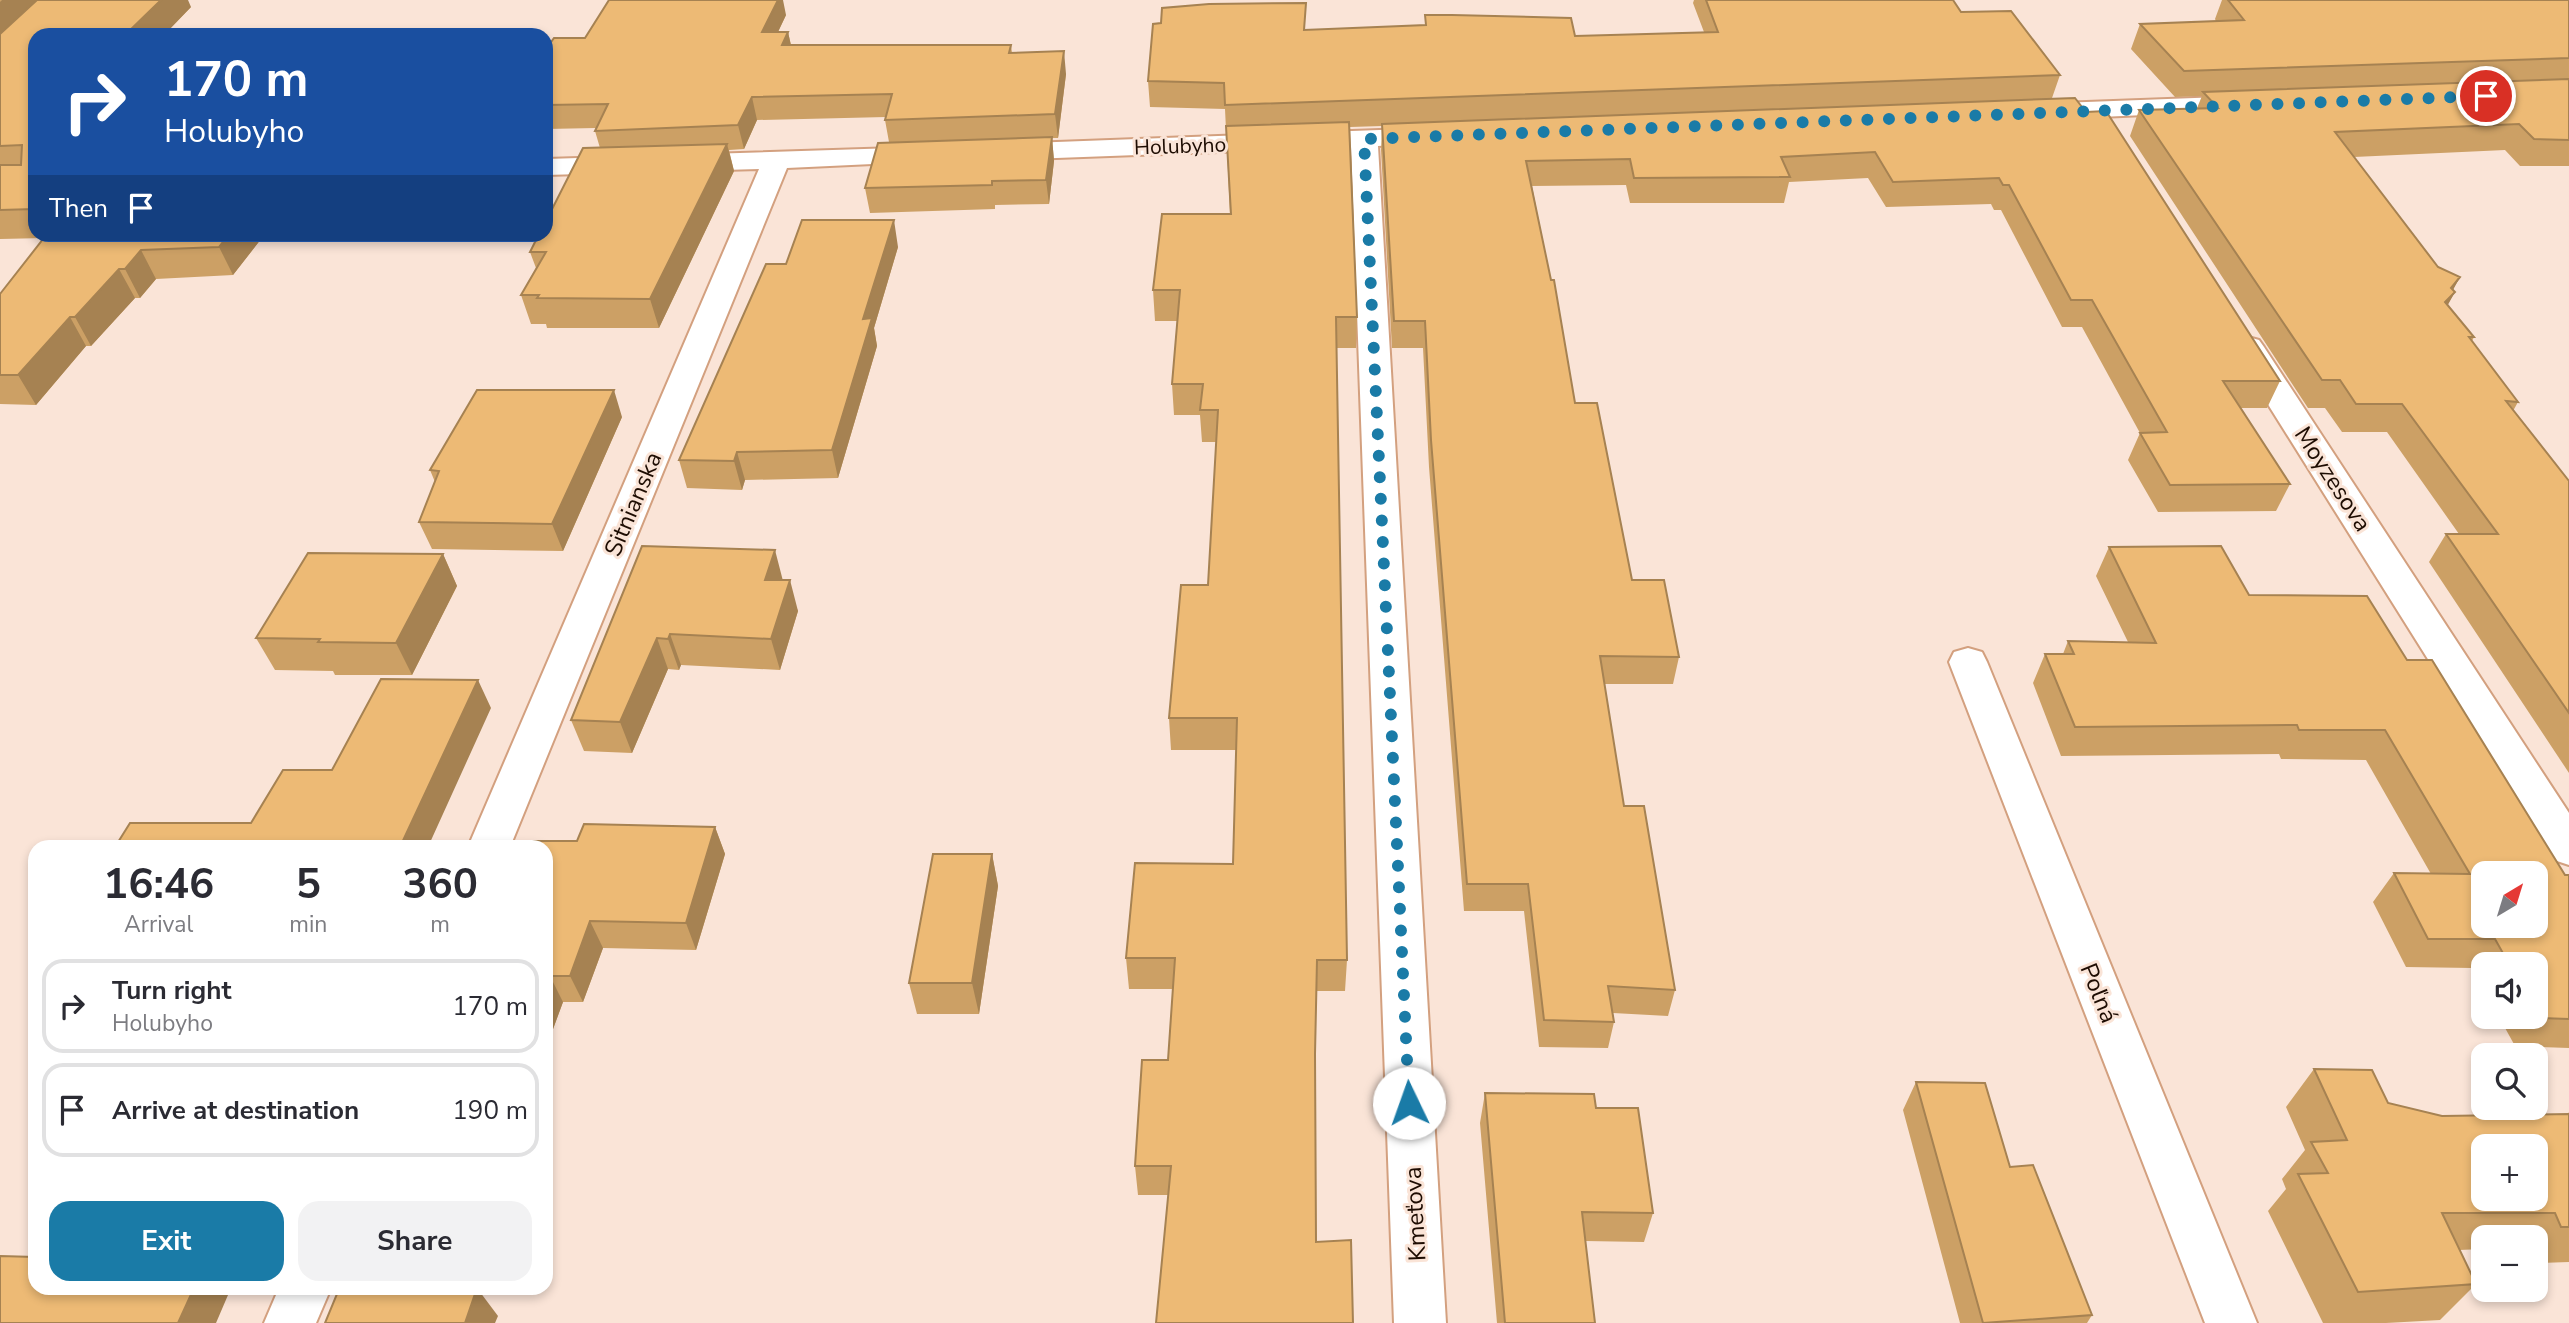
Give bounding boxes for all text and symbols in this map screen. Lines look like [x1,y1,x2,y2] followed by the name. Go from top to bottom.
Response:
[164,46,308,113] text: 170 m
[49,56,140,147] icon: right
[2456,66,2516,126] pin
[2467,77,2505,115] icon: arrive
[164,110,304,153] text: Holubyho
[1133,130,1227,162] street label: Holubyho
[122,189,160,227] icon: arrive
[49,191,108,226] text: Then
[2287,420,2379,538] street label: Moyzesova
[597,447,669,561] street label: Sitnianska
[103,856,214,913] text: 16:46
[296,856,321,913] text: 5
[402,856,478,913] text: 360
[2471,861,2548,938] north arrow
[2471,861,2548,1302] map controls
[124,909,193,940] text: Arrival
[289,909,327,940] text: min
[430,909,450,940] text: m
[2471,952,2548,1029] button: sound
[2073,959,2125,1027] street label: Poľná
[112,973,231,1008] text: Turn right
[53,987,91,1025] icon: right
[452,989,528,1024] text: 170 m
[112,1008,213,1039] text: Holubyho
[2471,1043,2548,1120] button: search
[1372,1066,1446,1140] position arrow
[53,1091,91,1129] icon: arrive
[112,1093,359,1128] text: Arrive at destination
[452,1093,528,1128] text: 190 m
[2471,1134,2548,1211] button: +
[1397,1166,1433,1262] street label: Kmeťova
[49,1201,284,1281] button: Exit
[298,1201,532,1281] button: Share
[2471,1225,2548,1302] button: −

